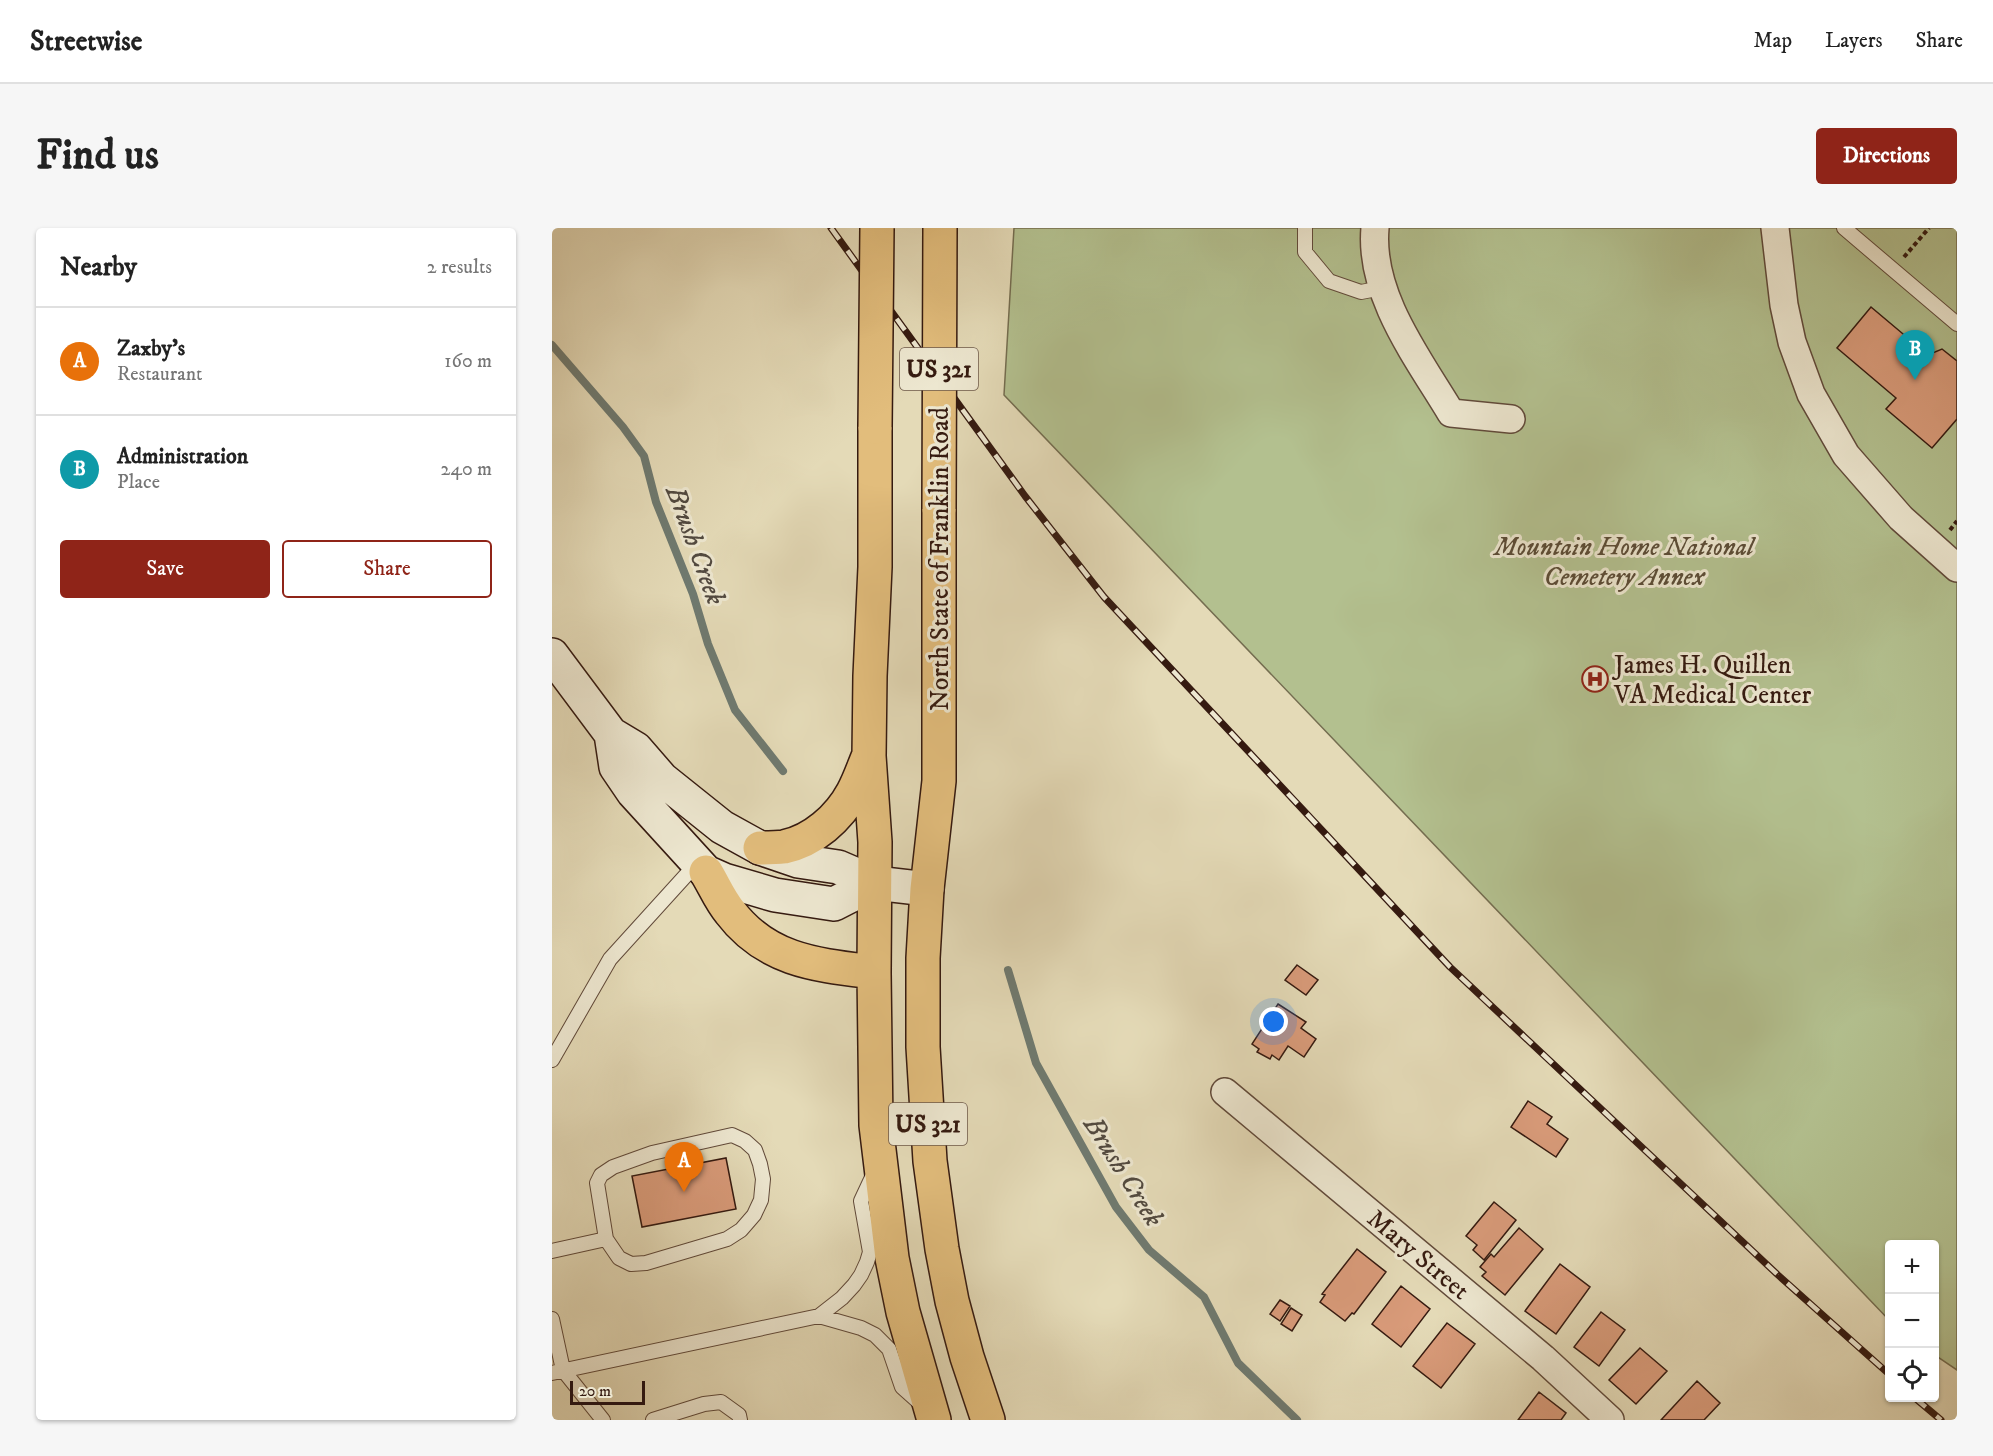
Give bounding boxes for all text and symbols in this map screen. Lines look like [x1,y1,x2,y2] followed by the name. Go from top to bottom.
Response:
[30,24,142,59] text: Streetwise
[1753,28,1792,54] text: Map
[1825,28,1883,54] text: Layers
[1916,28,1963,54] text: Share
[1816,128,1957,184] button: Directions
[36,130,159,182] text: Find us
[60,251,137,284] text: Nearby
[427,255,492,280] text: 2 results
[1896,330,1934,380] pin: B
[117,335,185,362] text: Zaxby's
[900,348,978,390] road number: US 321
[73,349,86,374] text: A
[444,349,492,374] text: 160 m
[117,362,202,387] text: Restaurant
[924,407,957,711] street label: North State of Franklin Road
[117,443,248,470] text: Administration
[73,457,86,482] text: B
[441,457,492,482] text: 240 m
[117,470,160,495] text: Place
[658,480,732,610] water label: Brush Creek
[1492,531,1757,594] park label: Mountain Home National Cemetery Annex
[60,540,270,598] button: Save
[282,540,492,598] button: Share
[1612,649,1812,712] place label: James H. Quillen VA Medical Center
[1580,664,1610,694] hospital icon: James H. Quillen VA Medical Center
[1259,1007,1288,1036] your location
[889,1103,967,1145] road number: US 321
[1075,1109,1171,1234] water label: Brush Creek
[664,1142,704,1192] pin: A
[1360,1203,1476,1308] street label: Mary Street
[1885,1240,1939,1402] map controls
[1885,1240,1939,1294] button: +
[1885,1294,1939,1348] button: −
[1885,1348,1939,1402] button: locate
[570,1378,645,1406] scale bar
[579,1381,611,1401] text: 20 m

